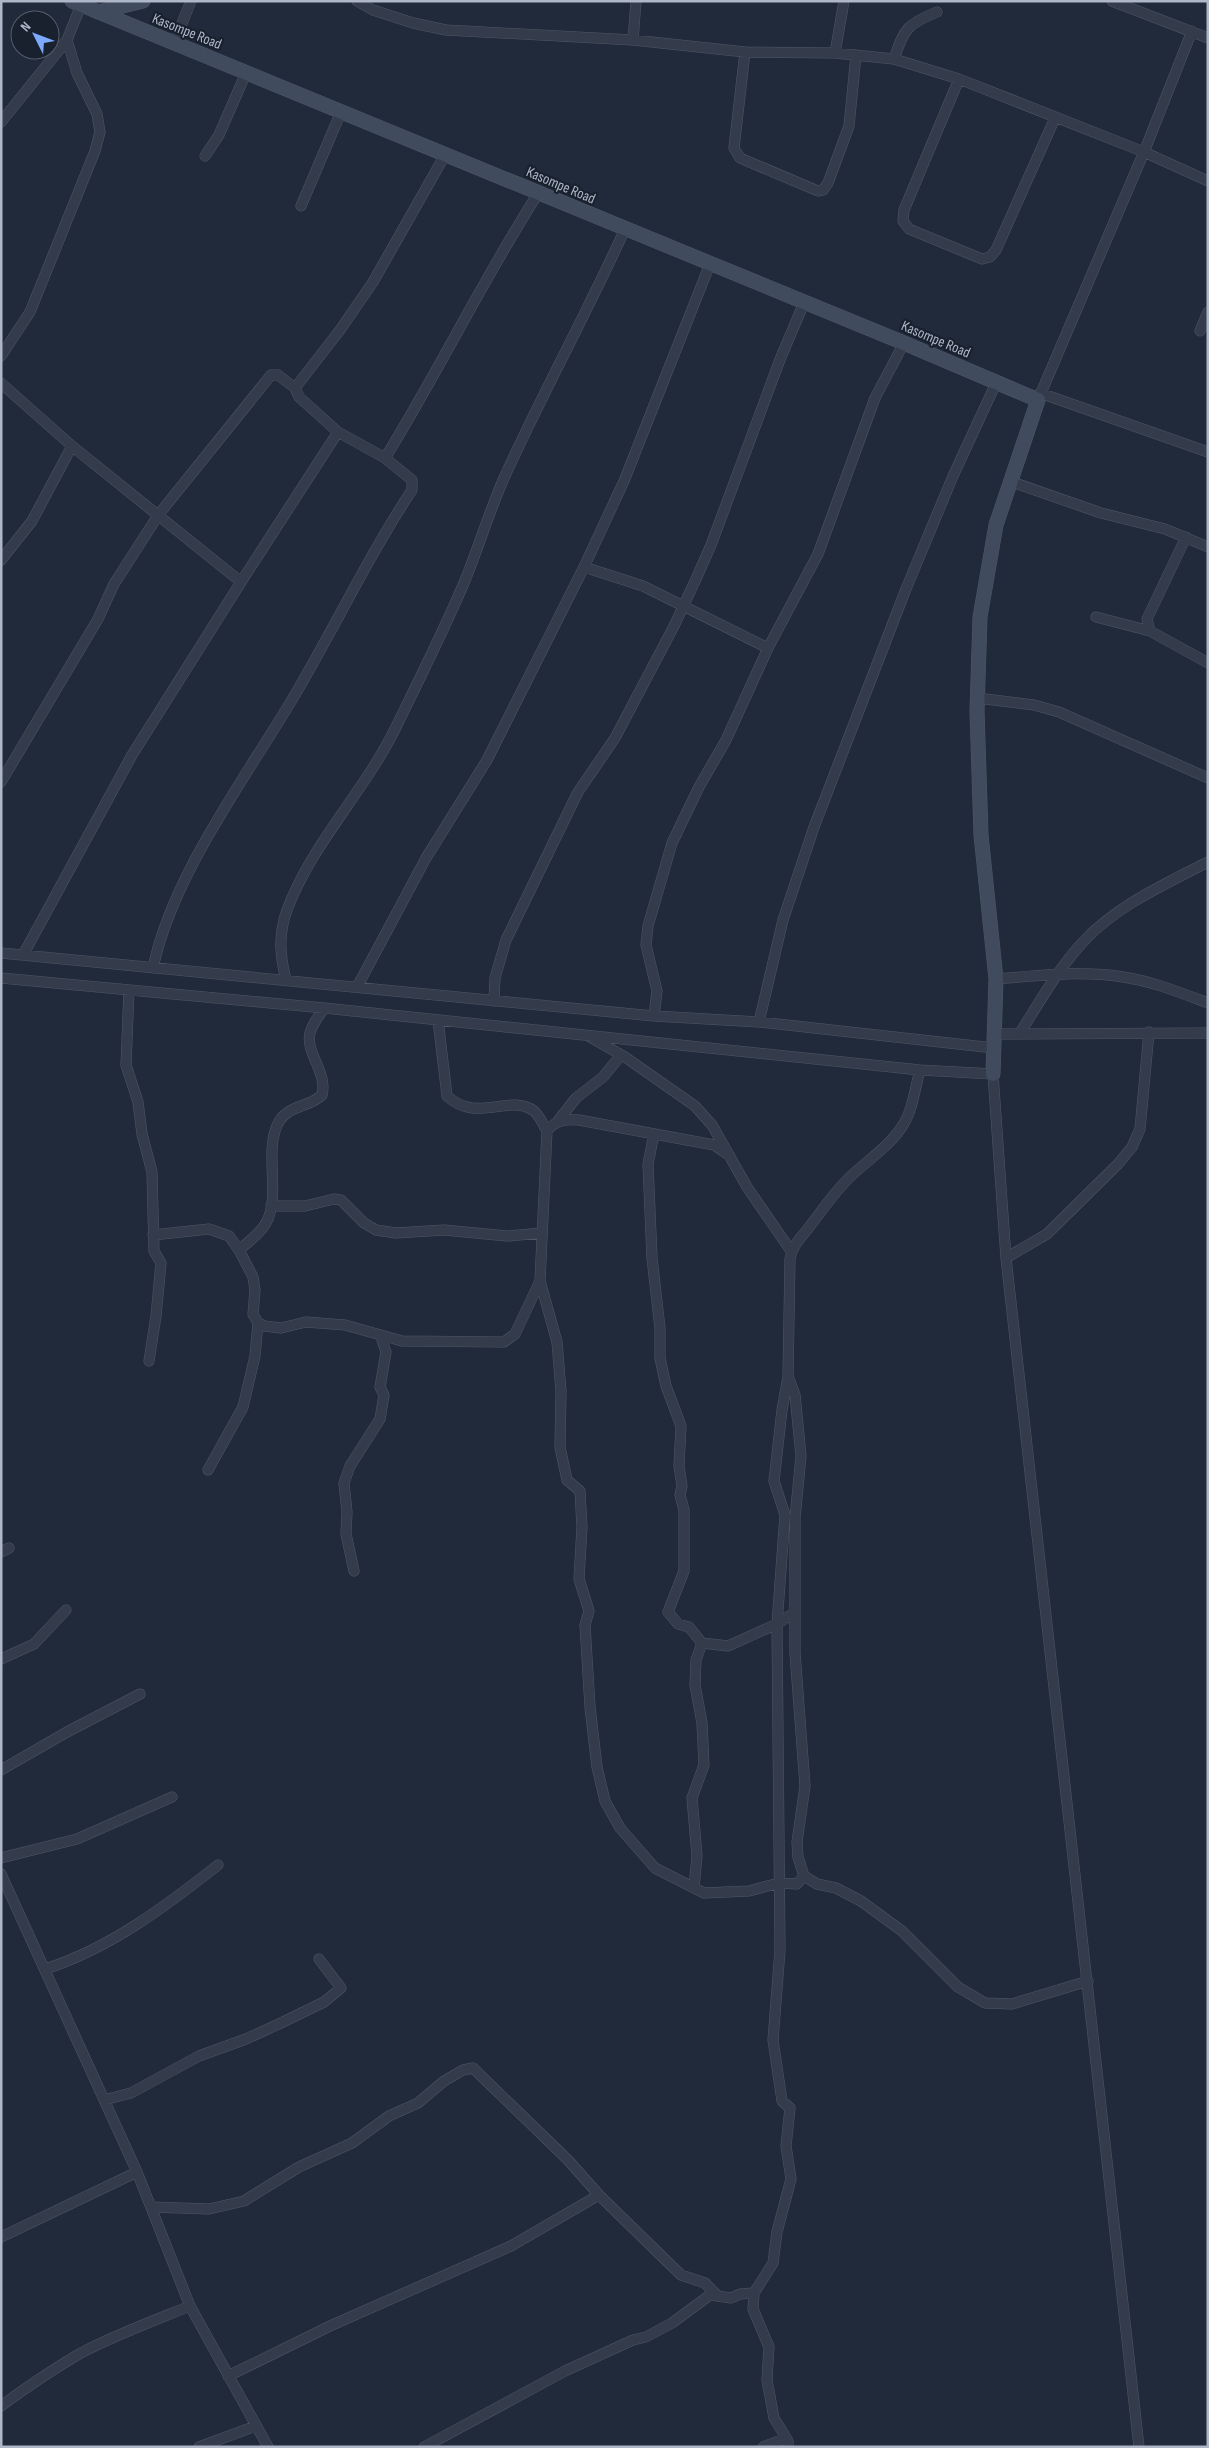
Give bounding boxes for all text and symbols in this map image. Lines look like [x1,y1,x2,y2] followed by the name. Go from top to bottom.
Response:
[149,9,224,54] street label: Kasompe Road
[10,10,60,60] north arrow
[17,18,35,35] text: N
[523,162,598,209] street label: Kasompe Road
[898,316,973,363] street label: Kasompe Road

